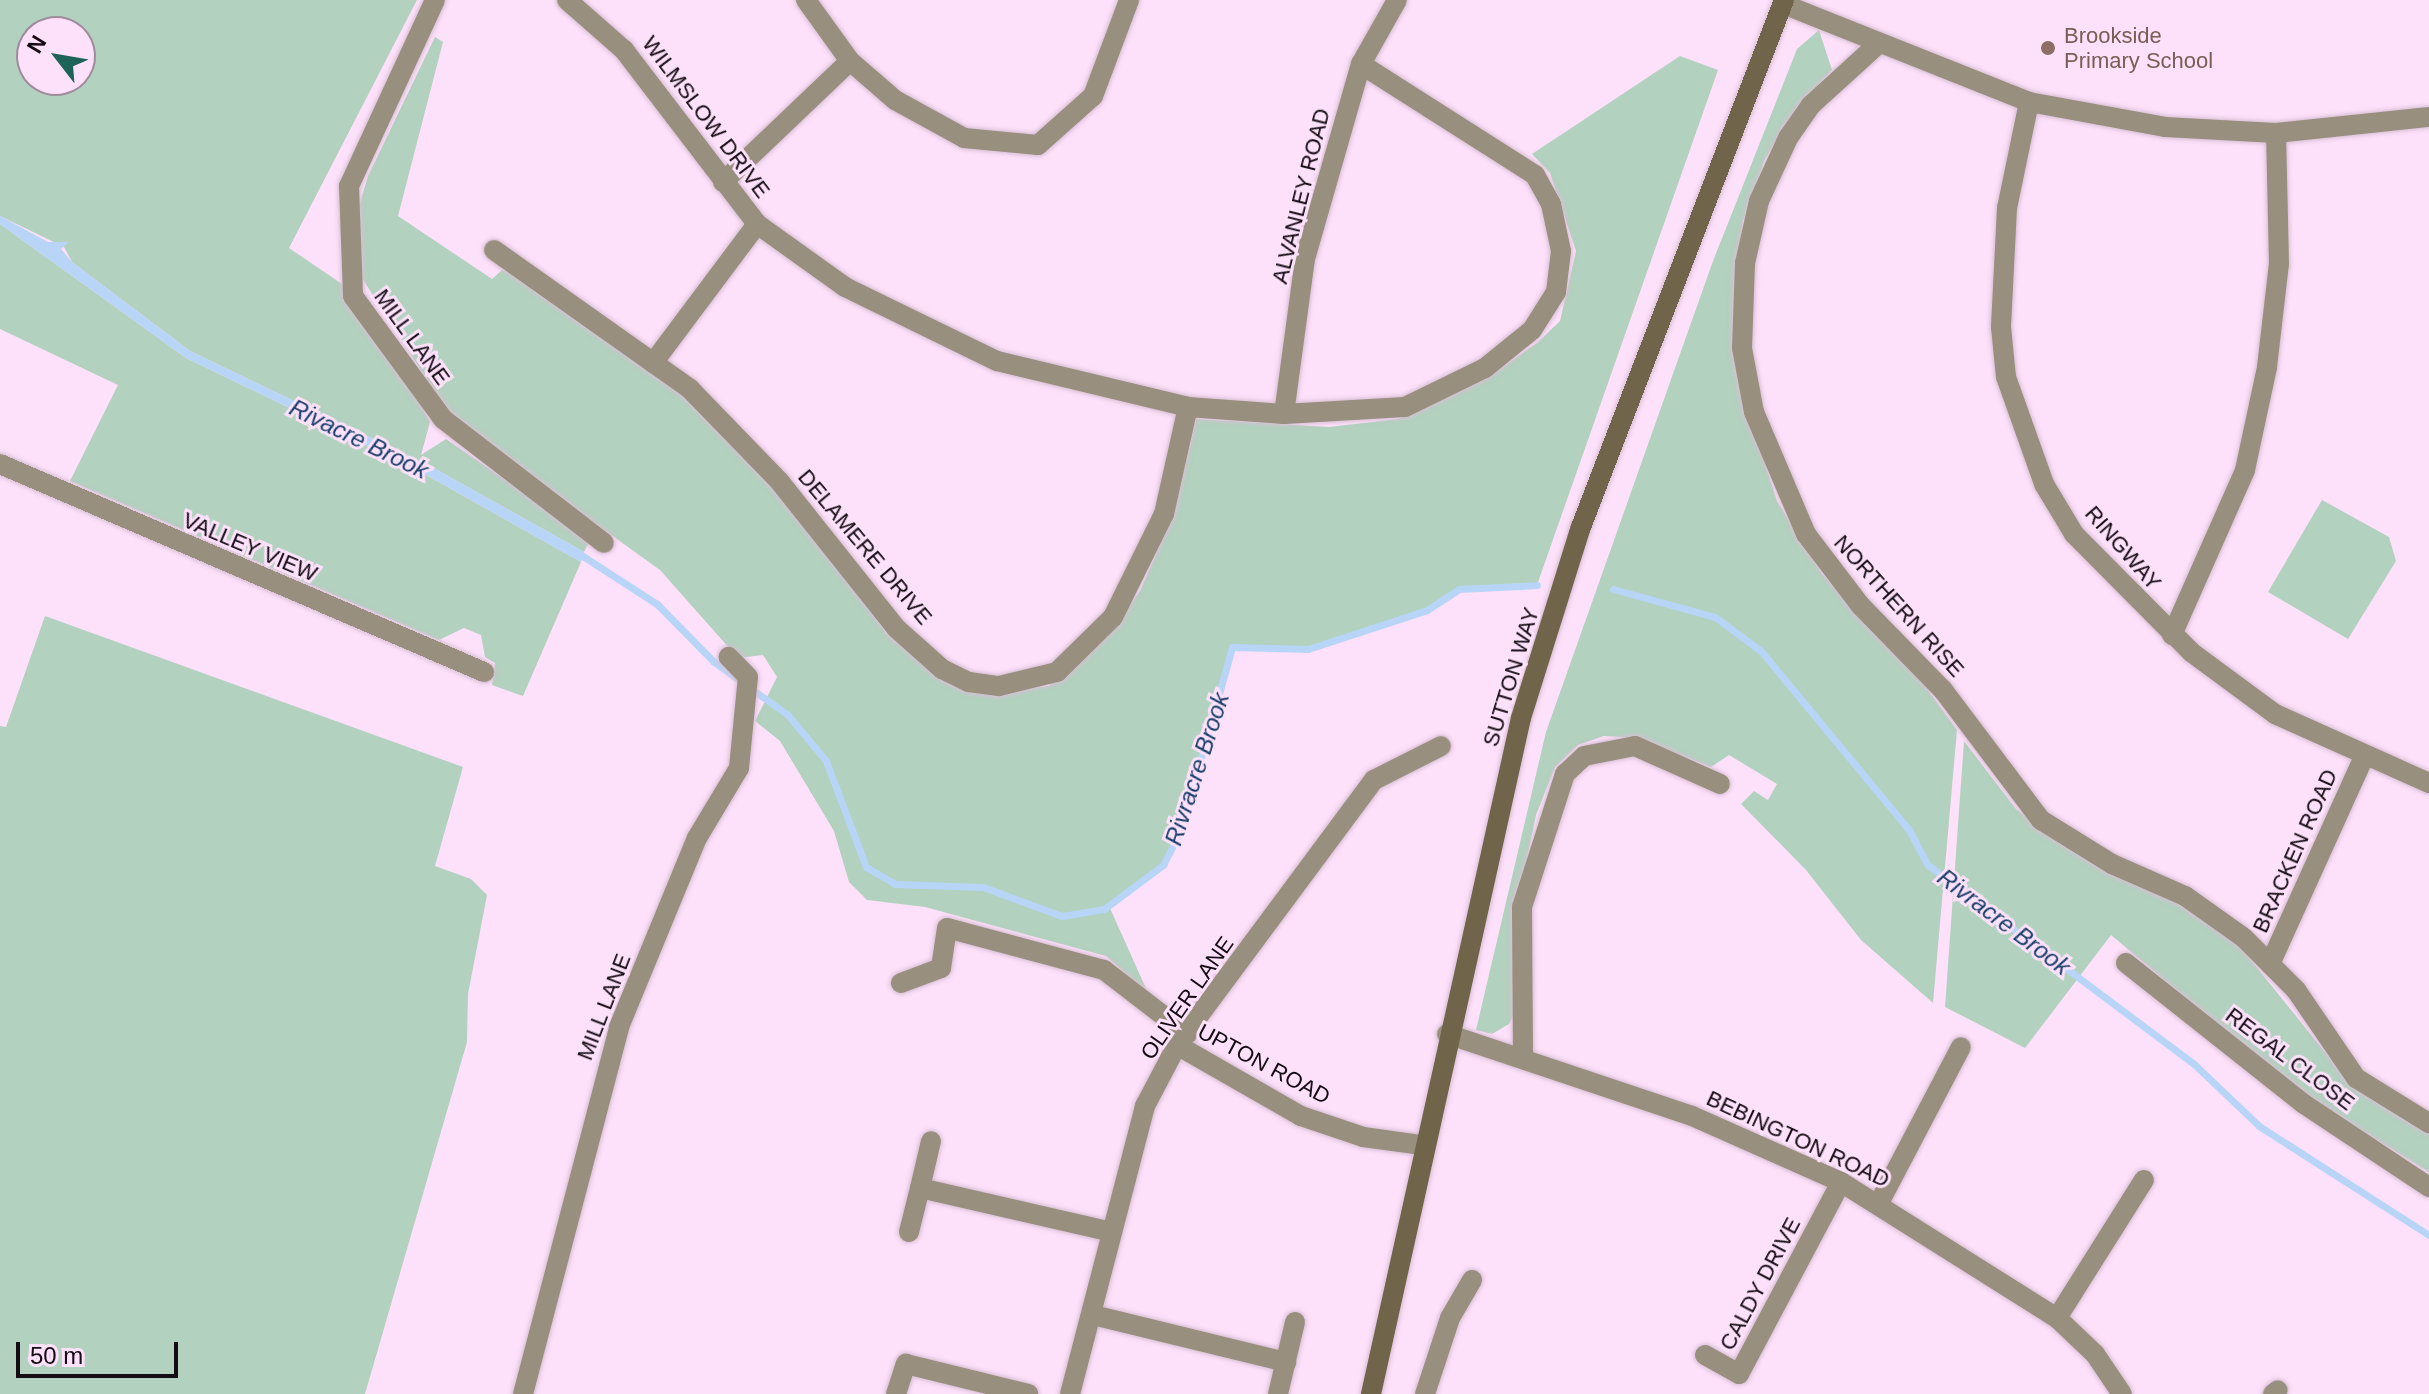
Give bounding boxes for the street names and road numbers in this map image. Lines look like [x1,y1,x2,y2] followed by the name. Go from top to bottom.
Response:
[637,31,775,203] street label: WILMSLOW DRIVE
[1266,105,1336,287] street label: ALVANLEY ROAD
[368,284,456,390] street label: MILL LANE
[792,464,938,630] street label: DELAMERE DRIVE
[2079,501,2167,595] street label: RINGWAY
[179,507,321,587] street label: VALLEY VIEW
[1828,530,1970,682] street label: NORTHERN RISE
[1477,604,1545,750] street label: SUTTON WAY
[2247,765,2343,937] street label: BRACKEN ROAD
[1135,931,1239,1065] street label: OLIVER LANE
[572,950,636,1064] street label: MILL LANE
[2220,1002,2360,1116] street label: REGAL CLOSE
[1193,1018,1335,1110] street label: UPTON ROAD
[1702,1085,1894,1193] street label: BEBINGTON ROAD
[1714,1213,1806,1355] street label: CALDY DRIVE

